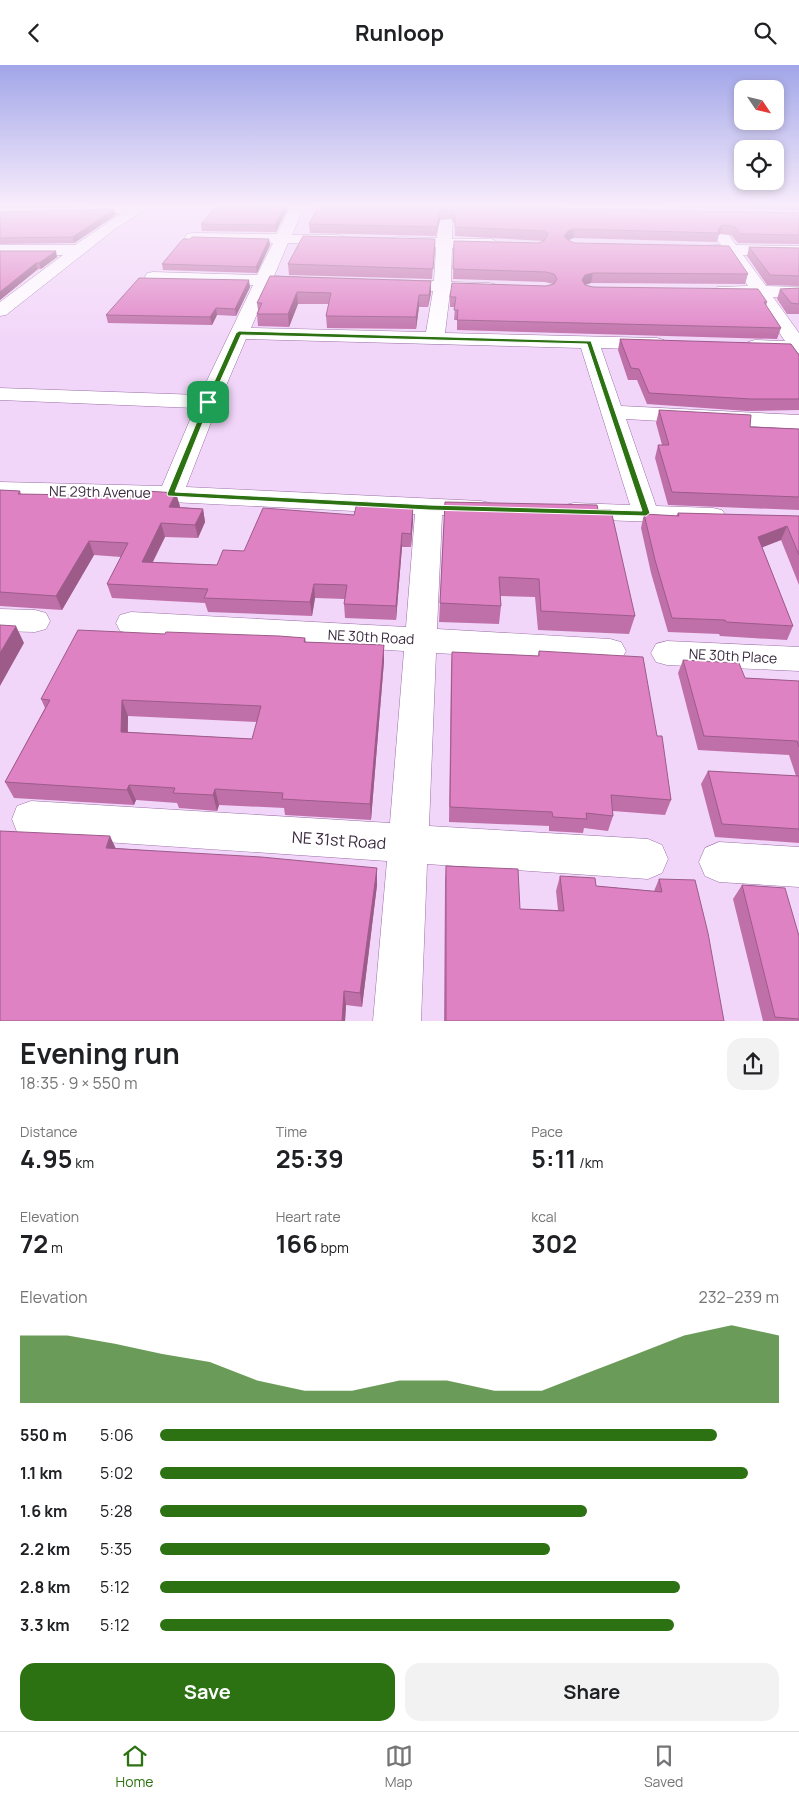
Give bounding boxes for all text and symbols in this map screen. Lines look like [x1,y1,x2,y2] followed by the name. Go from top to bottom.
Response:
[355,18,444,48] text: Runloop
[20,19,48,47] icon: back
[751,19,779,47] icon: search
[734,80,784,130] north arrow
[734,80,784,190] map controls
[734,140,784,190] button: locate
[187,381,229,423] pin
[194,388,222,416] icon: arrive
[49,481,151,502] street label: NE 29th Avenue
[327,625,415,648] street label: NE 30th Road
[688,644,778,667] street label: NE 30th Place
[291,826,387,854] street label: NE 31st Road
[20,1034,180,1072] text: Evening run
[727,1038,779,1090] button: share
[20,1072,138,1094] text: 18:35 · 9 × 550 m
[20,1122,77,1141] text: Distance
[276,1122,307,1141] text: Time
[531,1122,563,1141] text: Pace
[20,1141,73,1176] text: 4.95
[276,1141,344,1176] text: 25:39
[531,1141,576,1176] text: 5:11
[73,1153,94,1172] text: km
[576,1153,604,1172] text: /km
[20,1207,79,1226] text: Elevation
[276,1207,341,1226] text: Heart rate
[531,1207,557,1226] text: kcal
[20,1226,48,1261] text: 72
[276,1226,318,1261] text: 166
[531,1226,577,1261] text: 302
[48,1238,63,1257] text: m
[318,1238,349,1257] text: bpm
[20,1286,88,1308] text: Elevation
[699,1286,779,1308] text: 232–239 m
[20,1424,67,1446] text: 550 m
[100,1424,134,1446] text: 5:06
[20,1462,63,1484] text: 1.1 km
[100,1462,133,1484] text: 5:02
[20,1500,67,1522] text: 1.6 km
[100,1500,132,1522] text: 5:28
[20,1538,70,1560] text: 2.2 km
[100,1538,132,1560] text: 5:35
[20,1576,70,1598] text: 2.8 km
[100,1576,129,1598] text: 5:12
[20,1614,70,1636] text: 3.3 km
[100,1614,129,1636] text: 5:12
[20,1663,395,1721] button: Save
[405,1663,779,1721] button: Share
[116,1742,153,1791] tab: Home
[385,1742,413,1791] tab: Map
[644,1742,683,1791] tab: Saved

